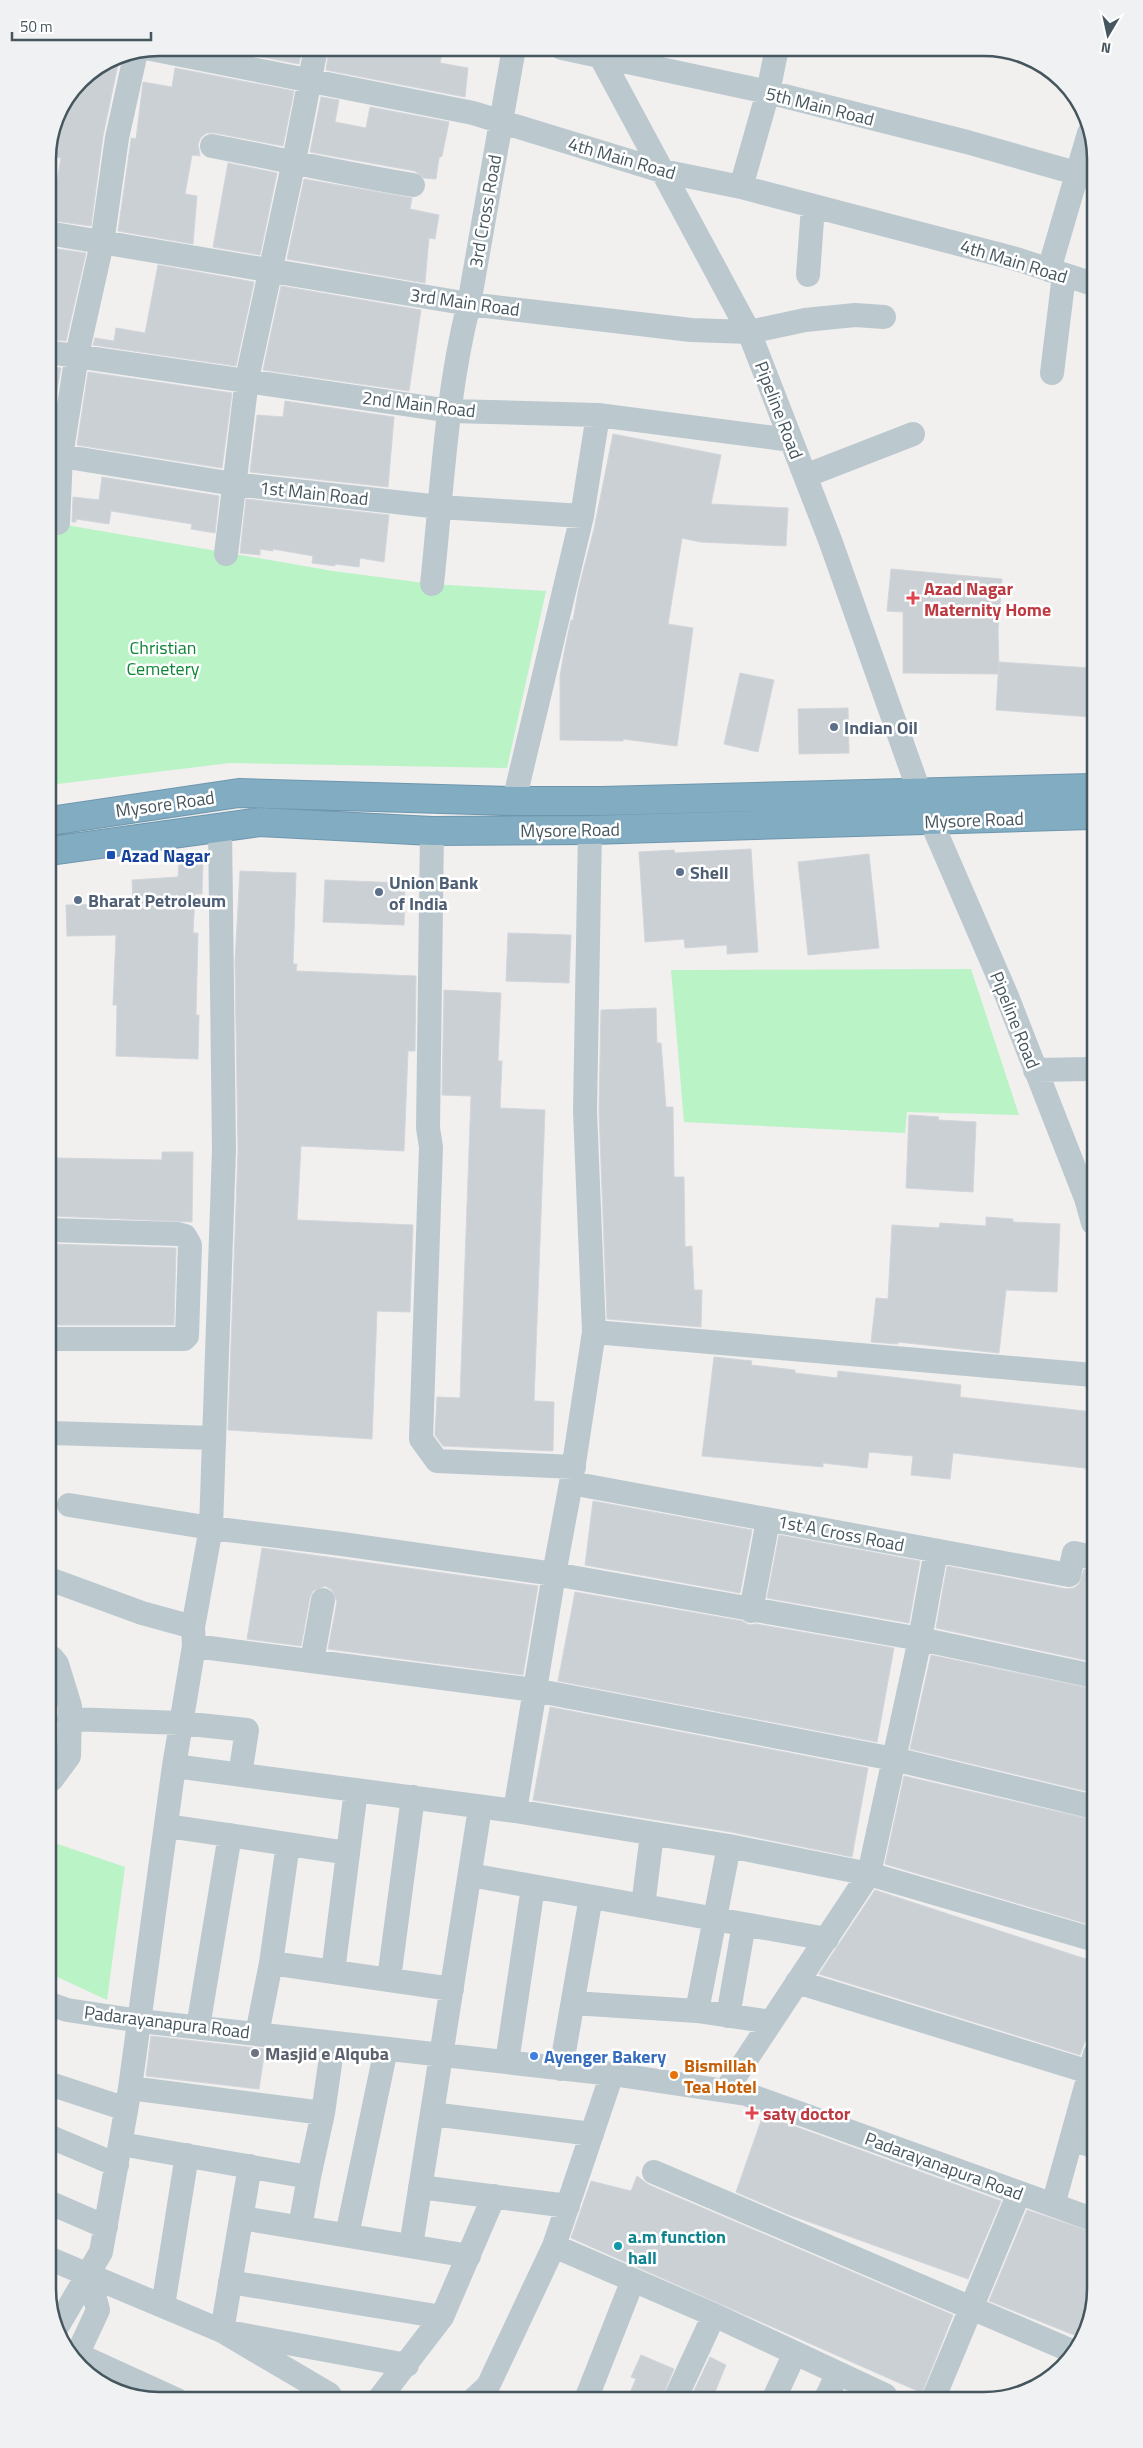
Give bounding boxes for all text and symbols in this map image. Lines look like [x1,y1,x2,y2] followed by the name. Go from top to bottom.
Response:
[12,10,151,42] scale bar
[1083,10,1133,60] north arrow
[20,15,53,38] text: 50 m
[1099,37,1112,59] text: N
[763,80,877,132] street label: 5th Main Road
[565,130,679,186] street label: 4th Main Road
[462,152,508,270] street label: 3rd Cross Road
[957,232,1071,290] street label: 4th Main Road
[409,281,521,323] street label: 3rd Main Road
[748,357,810,463] street label: Pipeline Road
[361,384,477,424] street label: 2nd Main Road
[258,474,370,512] street label: 1st Main Road
[924,575,1051,623] place label: Azad Nagar Maternity Home
[906,591,920,605] marker: Azad Nagar Maternity Home
[126,634,200,682] park label: Christian Cemetery
[844,714,918,741] place label: Indian Oil
[828,721,840,733] marker: Indian Oil
[114,784,216,824] street label: Mysore Road
[924,805,1024,835] street label: Mysore Road
[520,816,620,844] street label: Mysore Road
[121,842,211,869] place label: Azad Nagar
[105,849,117,861] marker: Azad Nagar
[690,859,729,886] place label: Shell
[674,866,686,878] marker: Shell
[389,869,479,917] place label: Union Bank of India
[373,886,385,898] marker: Union Bank of India
[88,887,226,914] place label: Bharat Petroleum
[72,894,84,906] marker: Bharat Petroleum
[983,967,1047,1073] street label: Pipeline Road
[775,1508,907,1558] street label: 1st A Cross Road
[83,1998,251,2046] street label: Padarayanapura Road
[265,2040,389,2067] place label: Masjid e Alquba
[544,2043,666,2070] place label: Ayenger Bakery
[249,2047,261,2059] marker: Masjid e Alquba
[528,2050,540,2062] marker: Ayenger Bakery
[684,2052,757,2100] place label: Bismillah Tea Hotel
[668,2069,680,2081] marker: Bismillah Tea Hotel
[763,2100,851,2127] place label: saty doctor
[745,2106,759,2120] marker: saty doctor
[861,2125,1027,2207] street label: Padarayanapura Road
[628,2223,726,2271] place label: a.m function hall
[612,2240,624,2252] marker: a.m function hall

